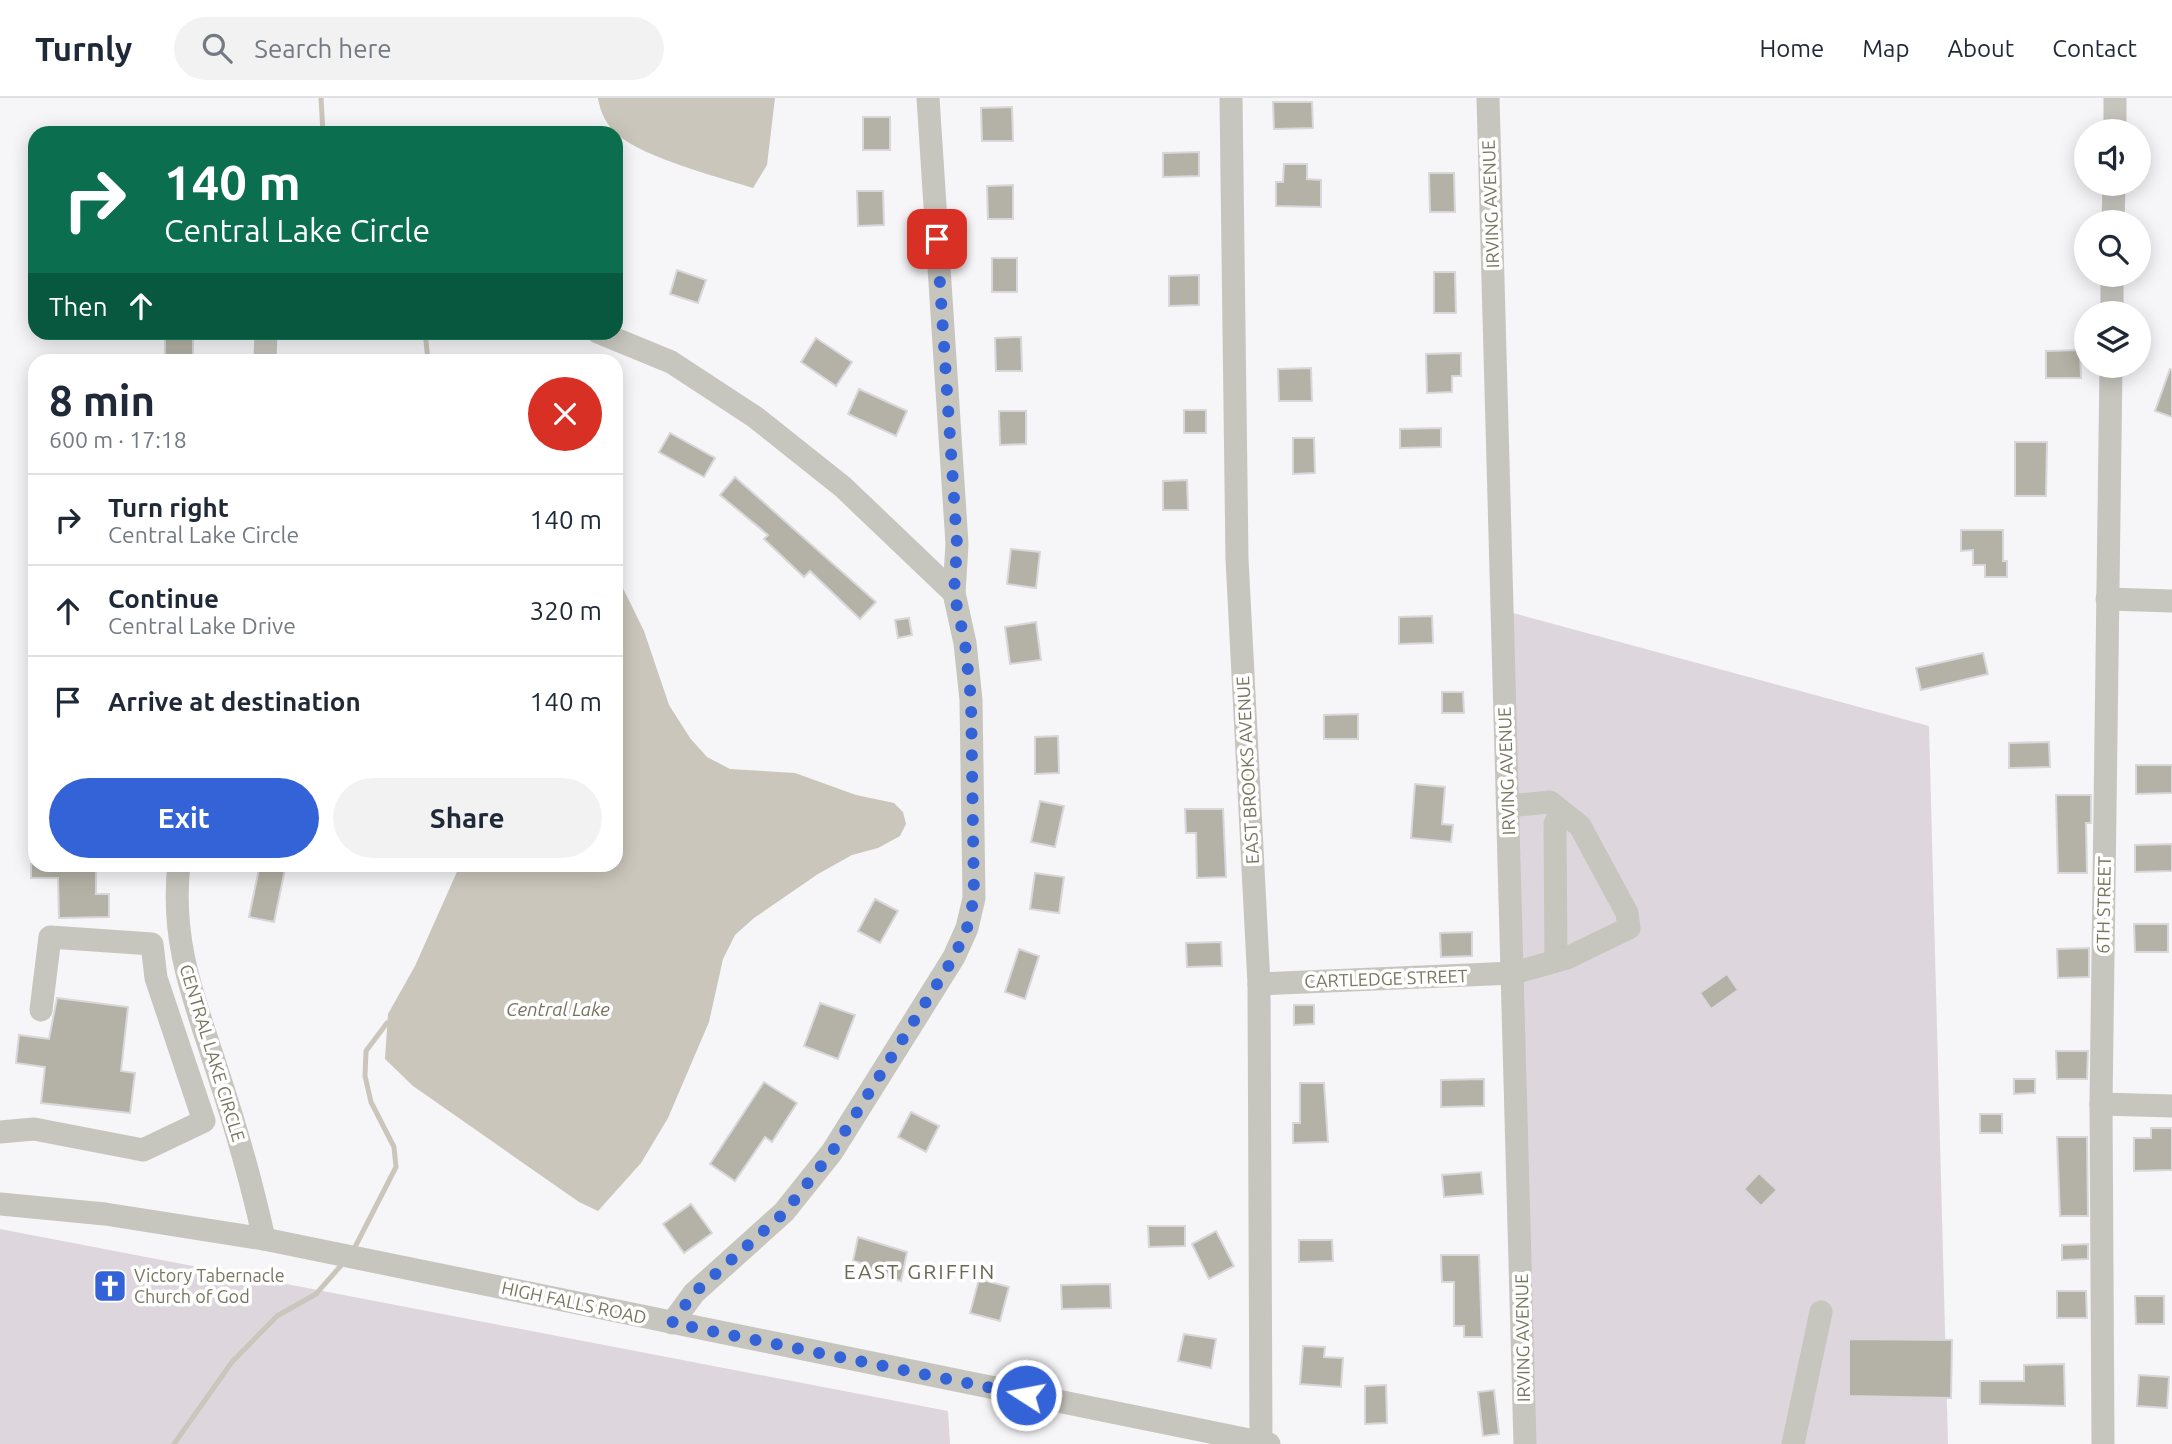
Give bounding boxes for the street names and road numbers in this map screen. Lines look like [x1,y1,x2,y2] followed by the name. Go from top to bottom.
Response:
[1478,140,1502,268] street label: IRVING AVENUE
[1232,675,1262,865] street label: EAST BROOKS AVENUE
[1494,707,1518,835] street label: IRVING AVENUE
[2092,856,2114,954] street label: 6TH STREET
[176,962,249,1144] street label: CENTRAL LAKE CIRCLE
[1304,965,1468,991] street label: CARTLEDGE STREET
[1511,1274,1533,1402] street label: IRVING AVENUE
[500,1277,649,1327] street label: HIGH FALLS ROAD

